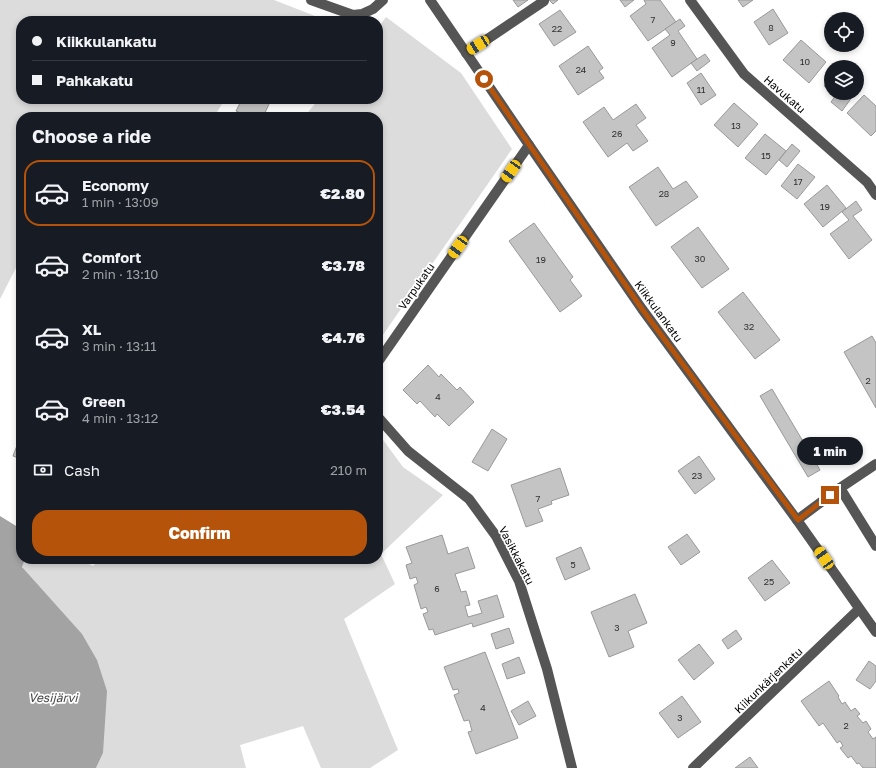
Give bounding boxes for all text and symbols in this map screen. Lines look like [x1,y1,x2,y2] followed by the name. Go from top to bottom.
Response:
[824,12,864,100] map controls
[824,12,864,52] button: locate
[651,14,656,25] house number: 7
[768,22,774,33] house number: 8
[552,23,562,34] house number: 22
[56,32,156,50] text: Kiikkulankatu
[465,34,491,56] car
[670,37,676,48] house number: 9
[800,56,810,67] house number: 10
[824,60,864,100] button: layers
[576,64,587,75] house number: 24
[475,70,493,88] route start
[56,71,133,89] text: Pahkakatu
[762,73,808,115] street label: Havukatu
[697,84,706,95] house number: 11
[731,120,741,131] house number: 13
[32,125,151,147] text: Choose a ride
[612,128,622,139] house number: 26
[761,150,771,161] house number: 15
[499,158,523,184] car
[34,175,70,211] icon: car
[82,176,149,194] text: Economy
[793,176,803,187] house number: 17
[320,184,365,202] text: €2.80
[659,188,669,199] house number: 28
[82,194,159,210] text: 1 min · 13:09
[820,201,830,212] house number: 19
[446,234,470,260] car
[34,247,70,283] icon: car
[82,248,141,266] text: Comfort
[695,253,706,264] house number: 30
[536,254,546,265] house number: 19
[322,256,365,274] text: €3.78
[395,260,437,312] street label: Varpukatu
[82,266,158,282] text: 2 min · 13:10
[632,278,686,344] street label: Kiikkulankatu
[34,319,70,355] icon: car
[82,320,101,338] text: XL
[744,321,754,332] house number: 32
[322,328,365,346] text: €4.76
[82,338,157,354] text: 3 min · 13:11
[865,375,871,386] house number: 2
[34,391,70,427] icon: car
[435,391,441,402] house number: 4
[82,392,125,410] text: Green
[321,400,365,418] text: €3.54
[82,410,158,426] text: 4 min · 13:12
[797,437,863,465] callout: 1 min
[813,443,847,459] text: 1 min
[32,459,54,481] icon: cash
[64,461,100,479] text: Cash
[330,462,367,478] text: 210 m
[692,470,702,481] house number: 23
[821,486,839,504] route end
[536,493,541,504] house number: 7
[32,510,367,556] button: Confirm
[497,524,537,586] street label: Vasikkakatu
[812,545,836,571] car
[570,559,576,570] house number: 5
[764,576,774,587] house number: 25
[434,583,440,594] house number: 6
[614,622,620,633] house number: 3
[731,644,805,716] street label: Kiikunkärjenkatu
[29,690,79,705] water label: Vesijärvi
[480,702,486,713] house number: 4
[677,712,683,723] house number: 3
[843,720,849,731] house number: 2

